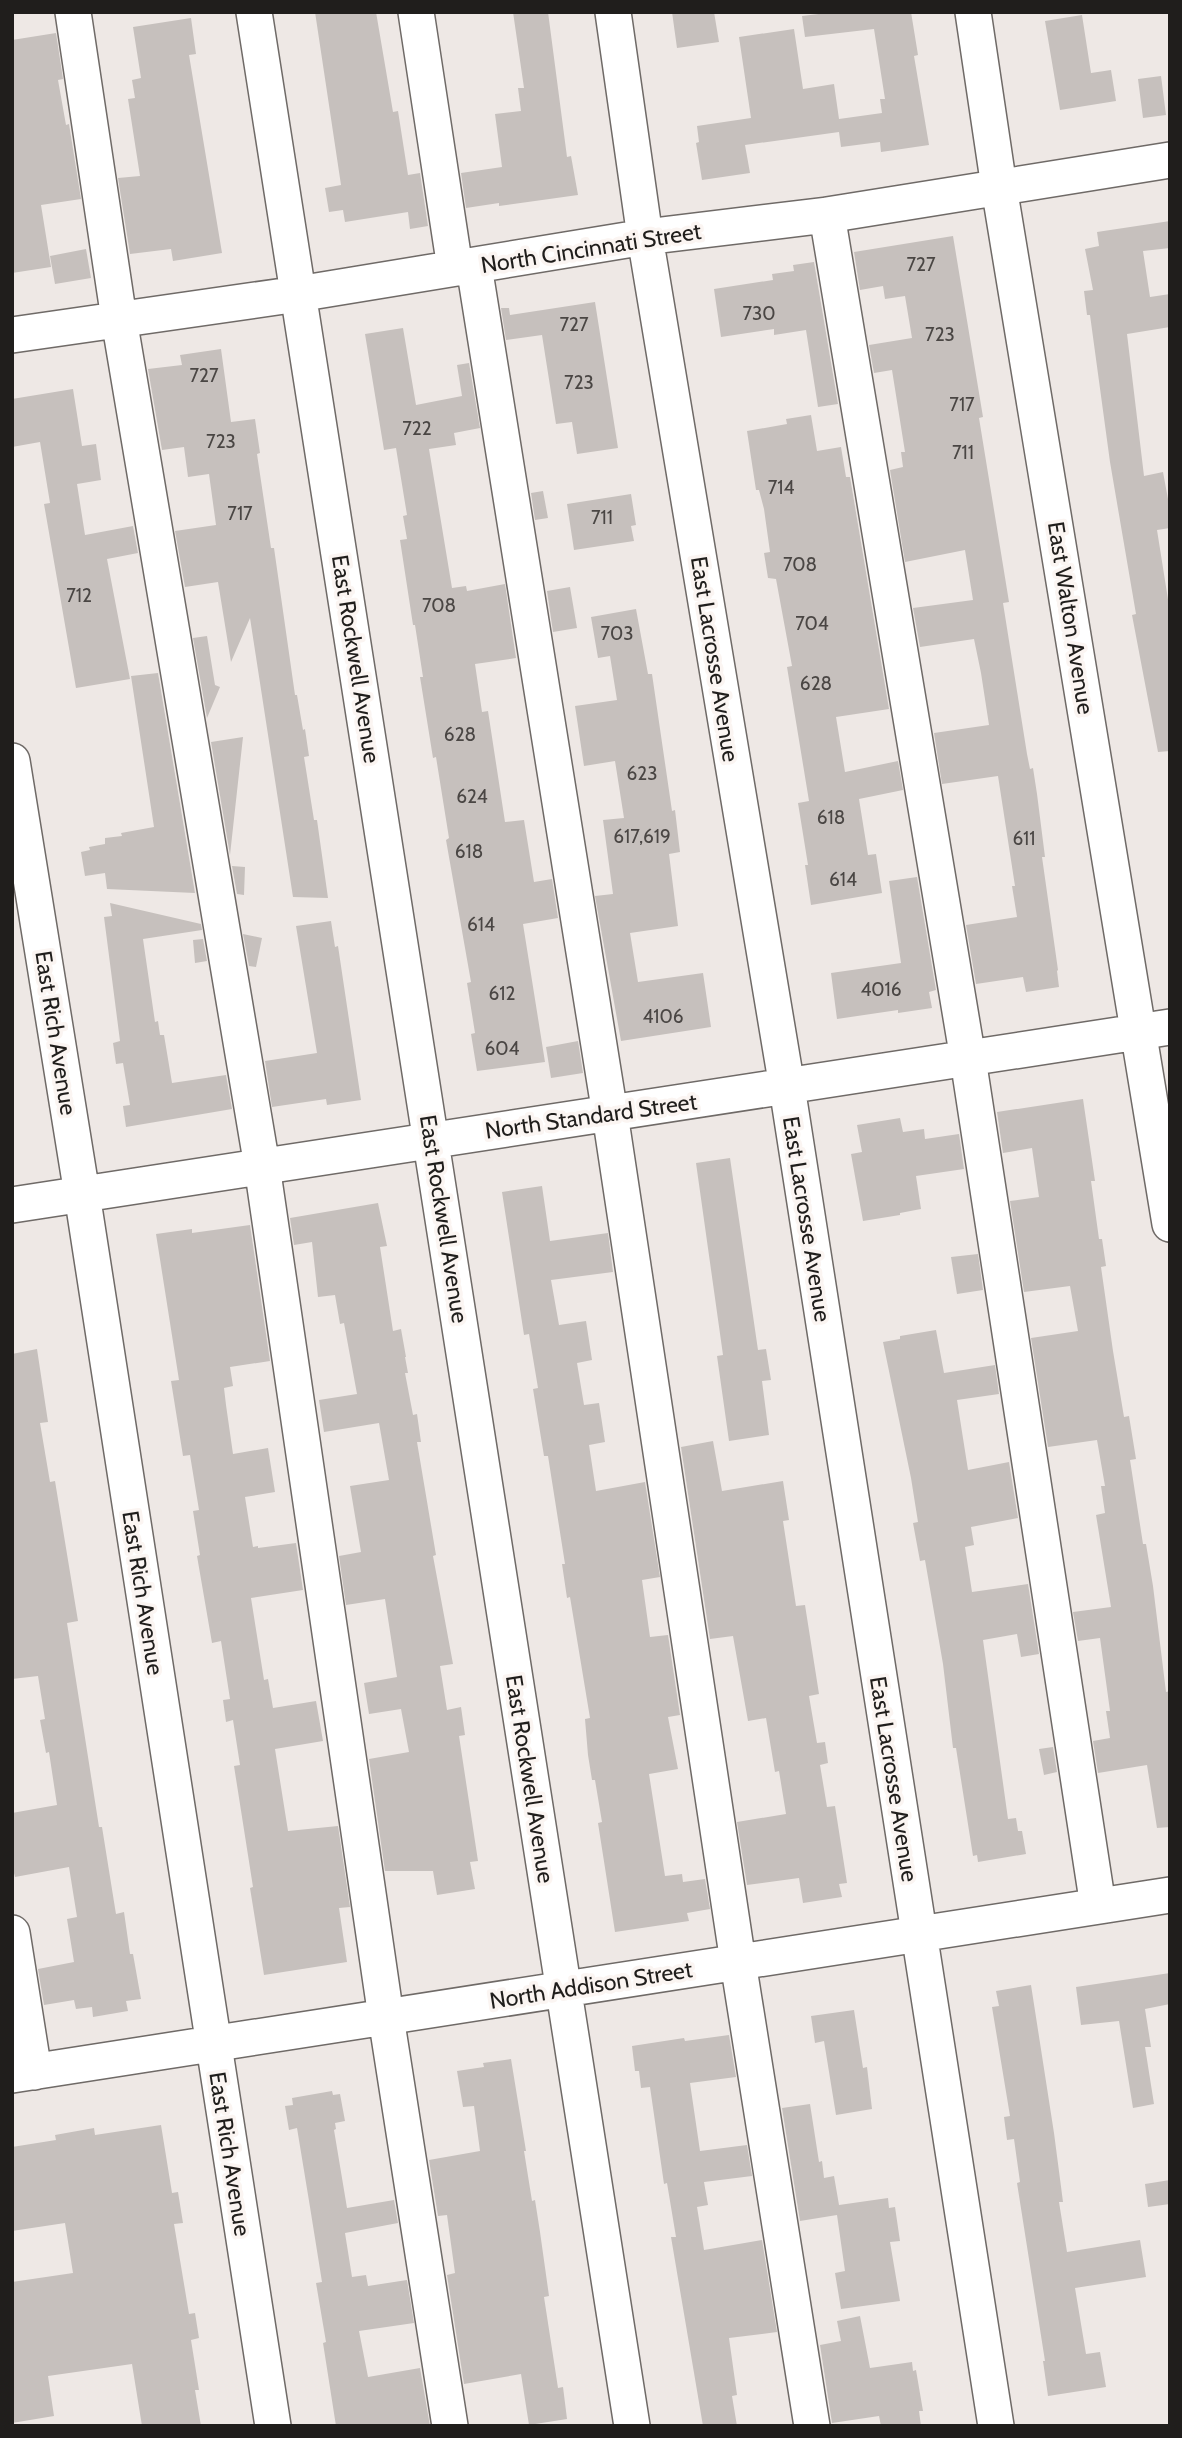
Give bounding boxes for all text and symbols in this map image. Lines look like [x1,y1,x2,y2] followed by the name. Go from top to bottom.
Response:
[479,217,703,279] street label: North Cincinnati Street
[906,253,936,276] house number: 727
[742,302,776,325] house number: 730
[559,313,589,336] house number: 727
[925,323,955,346] house number: 723
[189,364,219,387] house number: 727
[564,371,594,394] house number: 723
[949,393,975,416] house number: 717
[402,417,432,440] house number: 722
[206,430,236,453] house number: 723
[952,441,974,464] house number: 711
[768,476,794,499] house number: 714
[227,502,253,525] house number: 717
[591,506,613,529] house number: 711
[1042,520,1100,717] street label: East Walton Avenue
[326,553,386,765] street label: East Rockwell Avenue
[783,553,817,576] house number: 708
[685,554,745,764] street label: East Lacrosse Avenue
[66,584,92,607] house number: 712
[422,594,456,617] house number: 708
[795,612,829,635] house number: 704
[601,622,633,645] house number: 703
[800,672,832,695] house number: 628
[444,723,476,746] house number: 628
[626,762,658,785] house number: 623
[456,785,488,808] house number: 624
[817,806,845,829] house number: 618
[613,825,671,848] house number: 617,619
[1012,827,1036,850] house number: 611
[455,840,483,863] house number: 618
[829,868,857,891] house number: 614
[467,913,495,936] house number: 614
[29,949,83,1117] street label: East Rich Avenue
[860,978,902,1001] house number: 4016
[489,982,515,1005] house number: 612
[642,1005,684,1028] house number: 4106
[484,1037,520,1060] house number: 604
[483,1087,699,1145] street label: North Standard Street
[414,1113,474,1325] street label: East Rockwell Avenue
[777,1114,837,1324] street label: East Lacrosse Avenue
[116,1509,170,1677] street label: East Rich Avenue
[500,1673,560,1885] street label: East Rockwell Avenue
[864,1674,924,1884] street label: East Lacrosse Avenue
[488,1955,695,2015] street label: North Addison Street
[203,2070,257,2238] street label: East Rich Avenue

